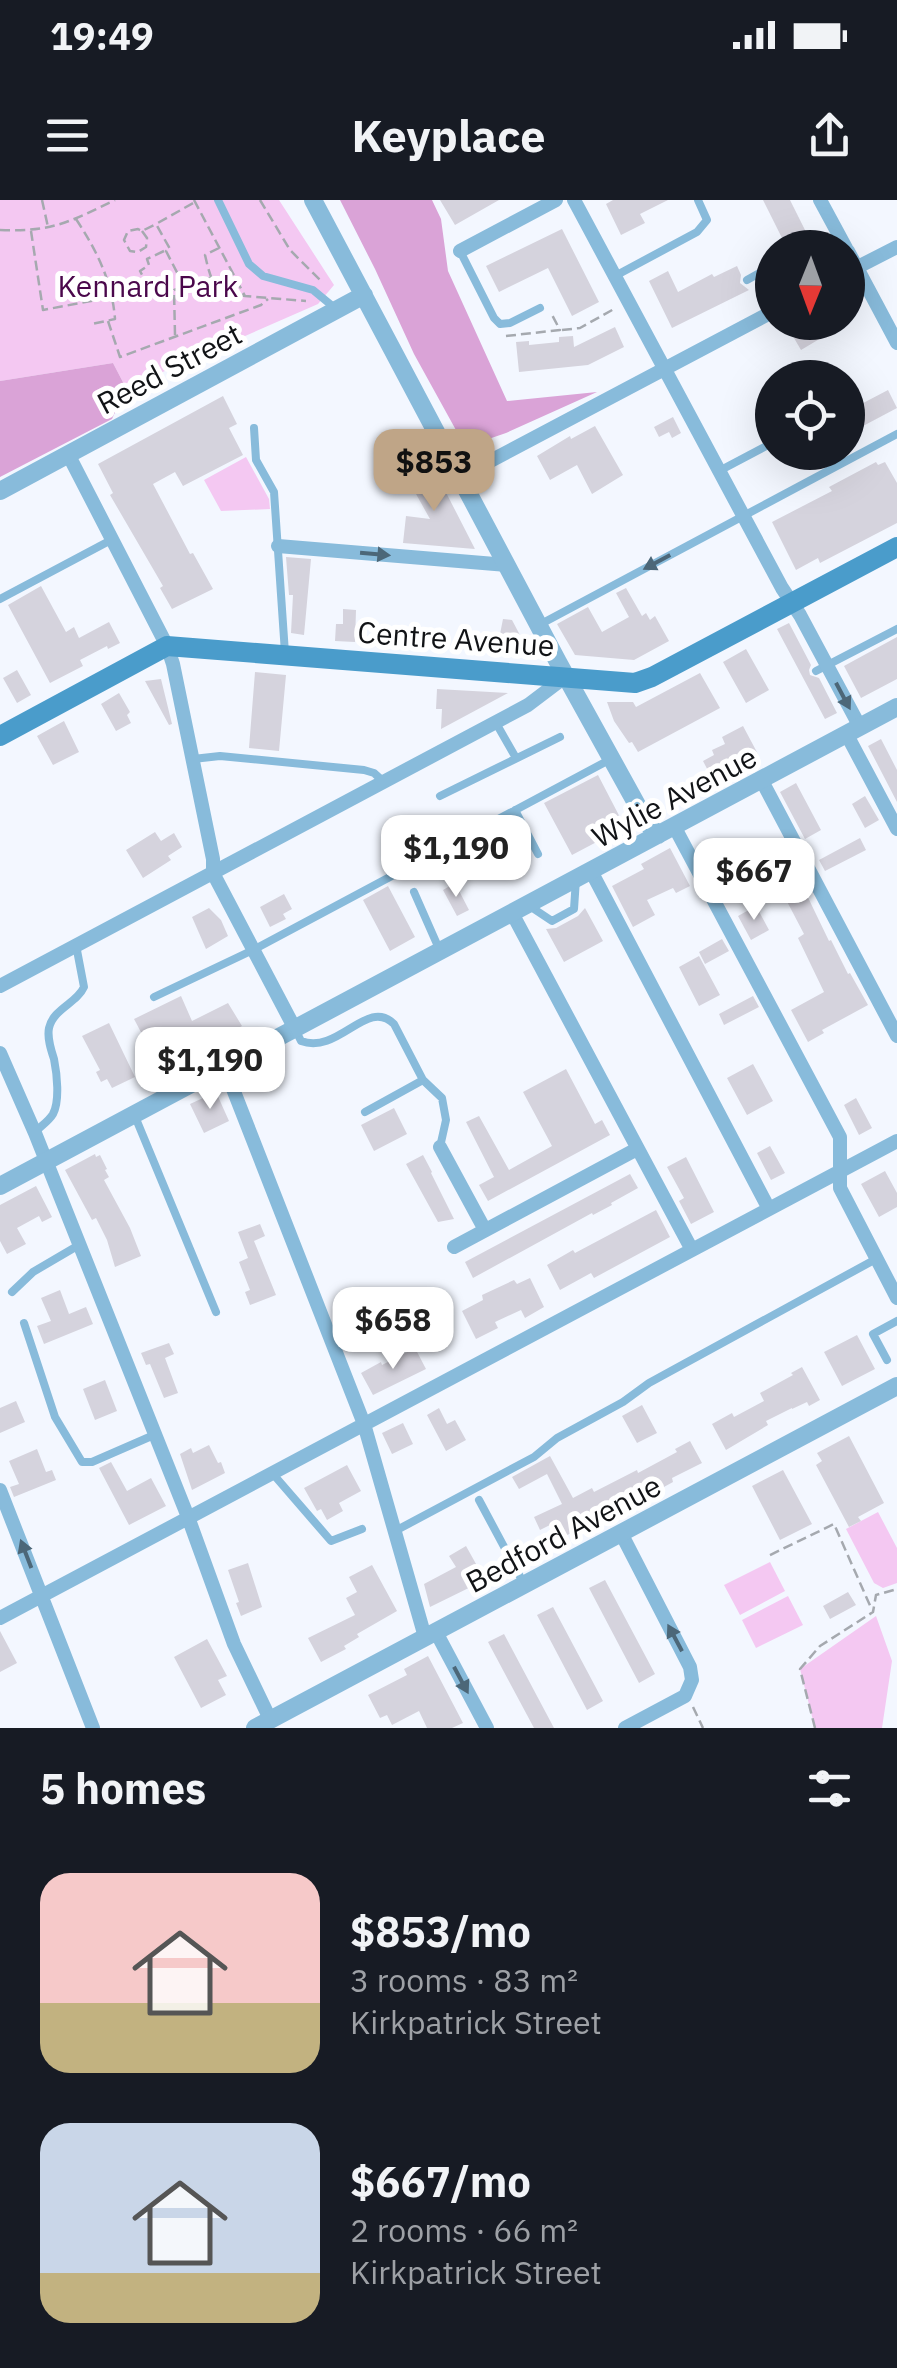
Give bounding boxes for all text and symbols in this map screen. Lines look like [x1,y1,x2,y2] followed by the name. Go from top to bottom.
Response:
[50,11,154,60] text: 19:49
[351,106,546,164] text: Keyplace
[40,108,95,163] icon: menu
[802,108,857,163] icon: share
[755,230,865,340] north arrow
[755,230,865,470] map controls
[58,266,239,305] park label: Kennard Park
[90,314,248,422] street label: Reed Street
[755,360,865,470] button: locate
[375,429,493,514] pin: $853
[396,440,472,482] text: $853
[359,547,391,563] one-way arrow
[643,553,672,570] one-way arrow
[356,612,556,664] street label: Centre Avenue
[834,681,851,710] one-way arrow
[585,736,763,856] street label: Wylie Avenue
[375,815,537,900] pin: $1,190
[403,826,509,868] text: $1,190
[695,838,813,923] pin: $667
[716,849,792,891] text: $667
[129,1027,291,1112] pin: $1,190
[157,1038,263,1080] text: $1,190
[334,1287,452,1372] pin: $658
[355,1298,431,1340] text: $658
[459,1465,667,1601] street label: Bedford Avenue
[17,1539,33,1569] one-way arrow
[667,1623,684,1652] one-way arrow
[453,1665,470,1694] one-way arrow
[40,1761,206,1816] text: 5 homes
[802,1761,857,1816] icon: filters
[350,1904,531,1959] text: $853/mo
[120,1913,240,2033] icon: home
[350,1959,578,2001] text: 3 rooms · 83 m²
[350,2001,602,2043] text: Kirkpatrick Street
[350,2154,531,2209] text: $667/mo
[120,2163,240,2283] icon: home
[350,2209,578,2251] text: 2 rooms · 66 m²
[350,2251,602,2293] text: Kirkpatrick Street

